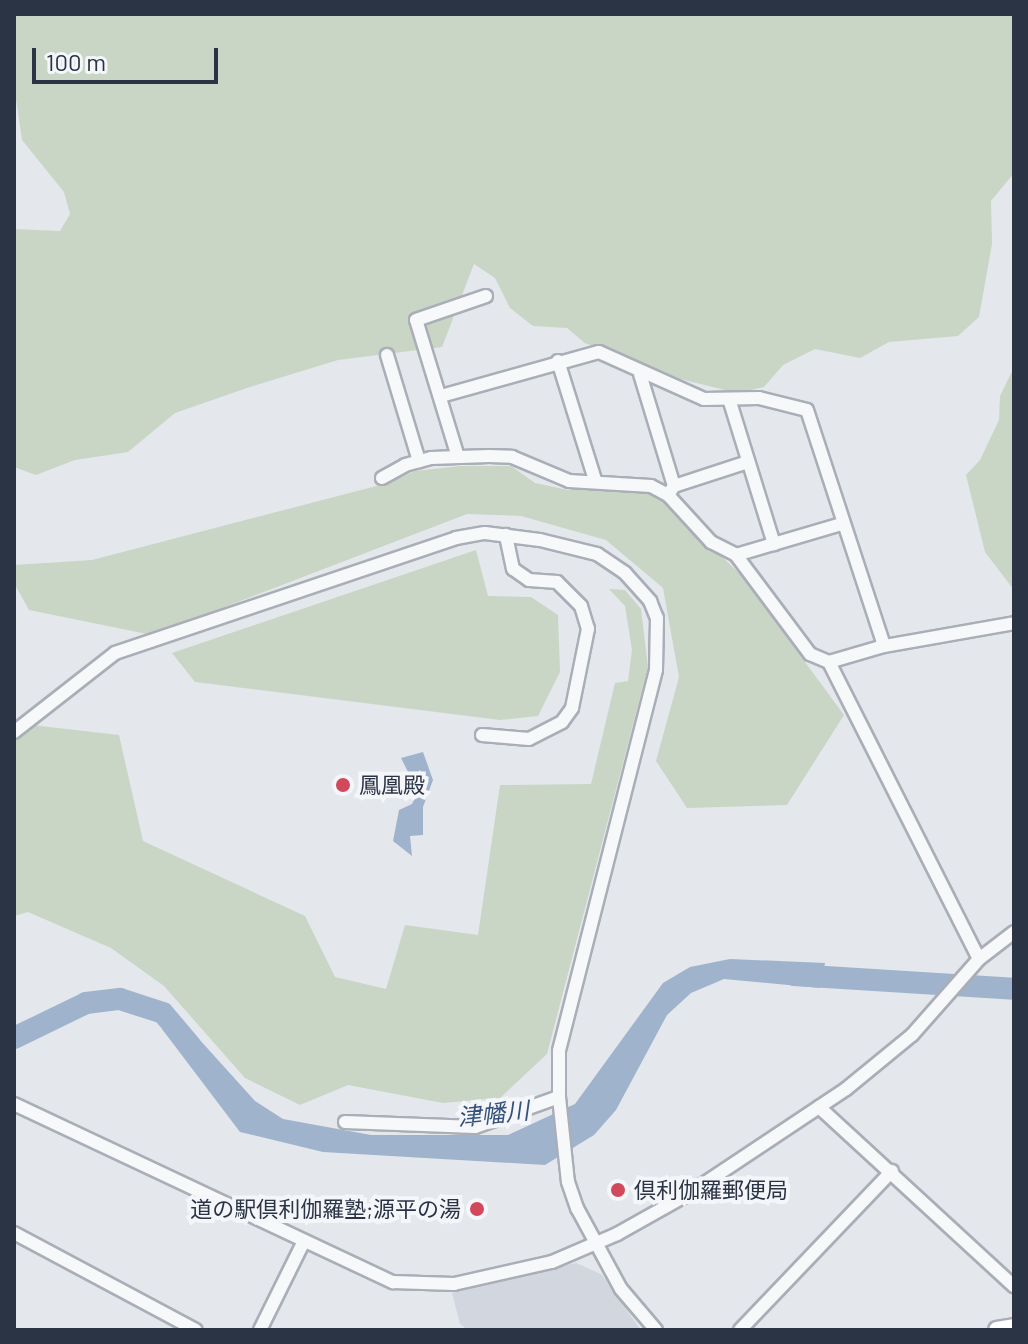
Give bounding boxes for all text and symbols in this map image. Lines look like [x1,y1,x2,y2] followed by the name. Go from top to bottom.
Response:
[36,32,222,82] scale bar
[46,47,106,76] text: 100 m
[359,772,425,798] place label: 鳳凰殿
[334,776,352,794] marker: 鳳凰殿
[456,1095,530,1131] water label: 津幡川
[634,1177,788,1203] place label: 倶利伽羅郵便局
[609,1181,627,1199] marker: 倶利伽羅郵便局
[190,1196,461,1222] place label: 道の駅倶利伽羅塾;源平の湯
[468,1200,486,1218] marker: 道の駅倶利伽羅塾;源平の湯

